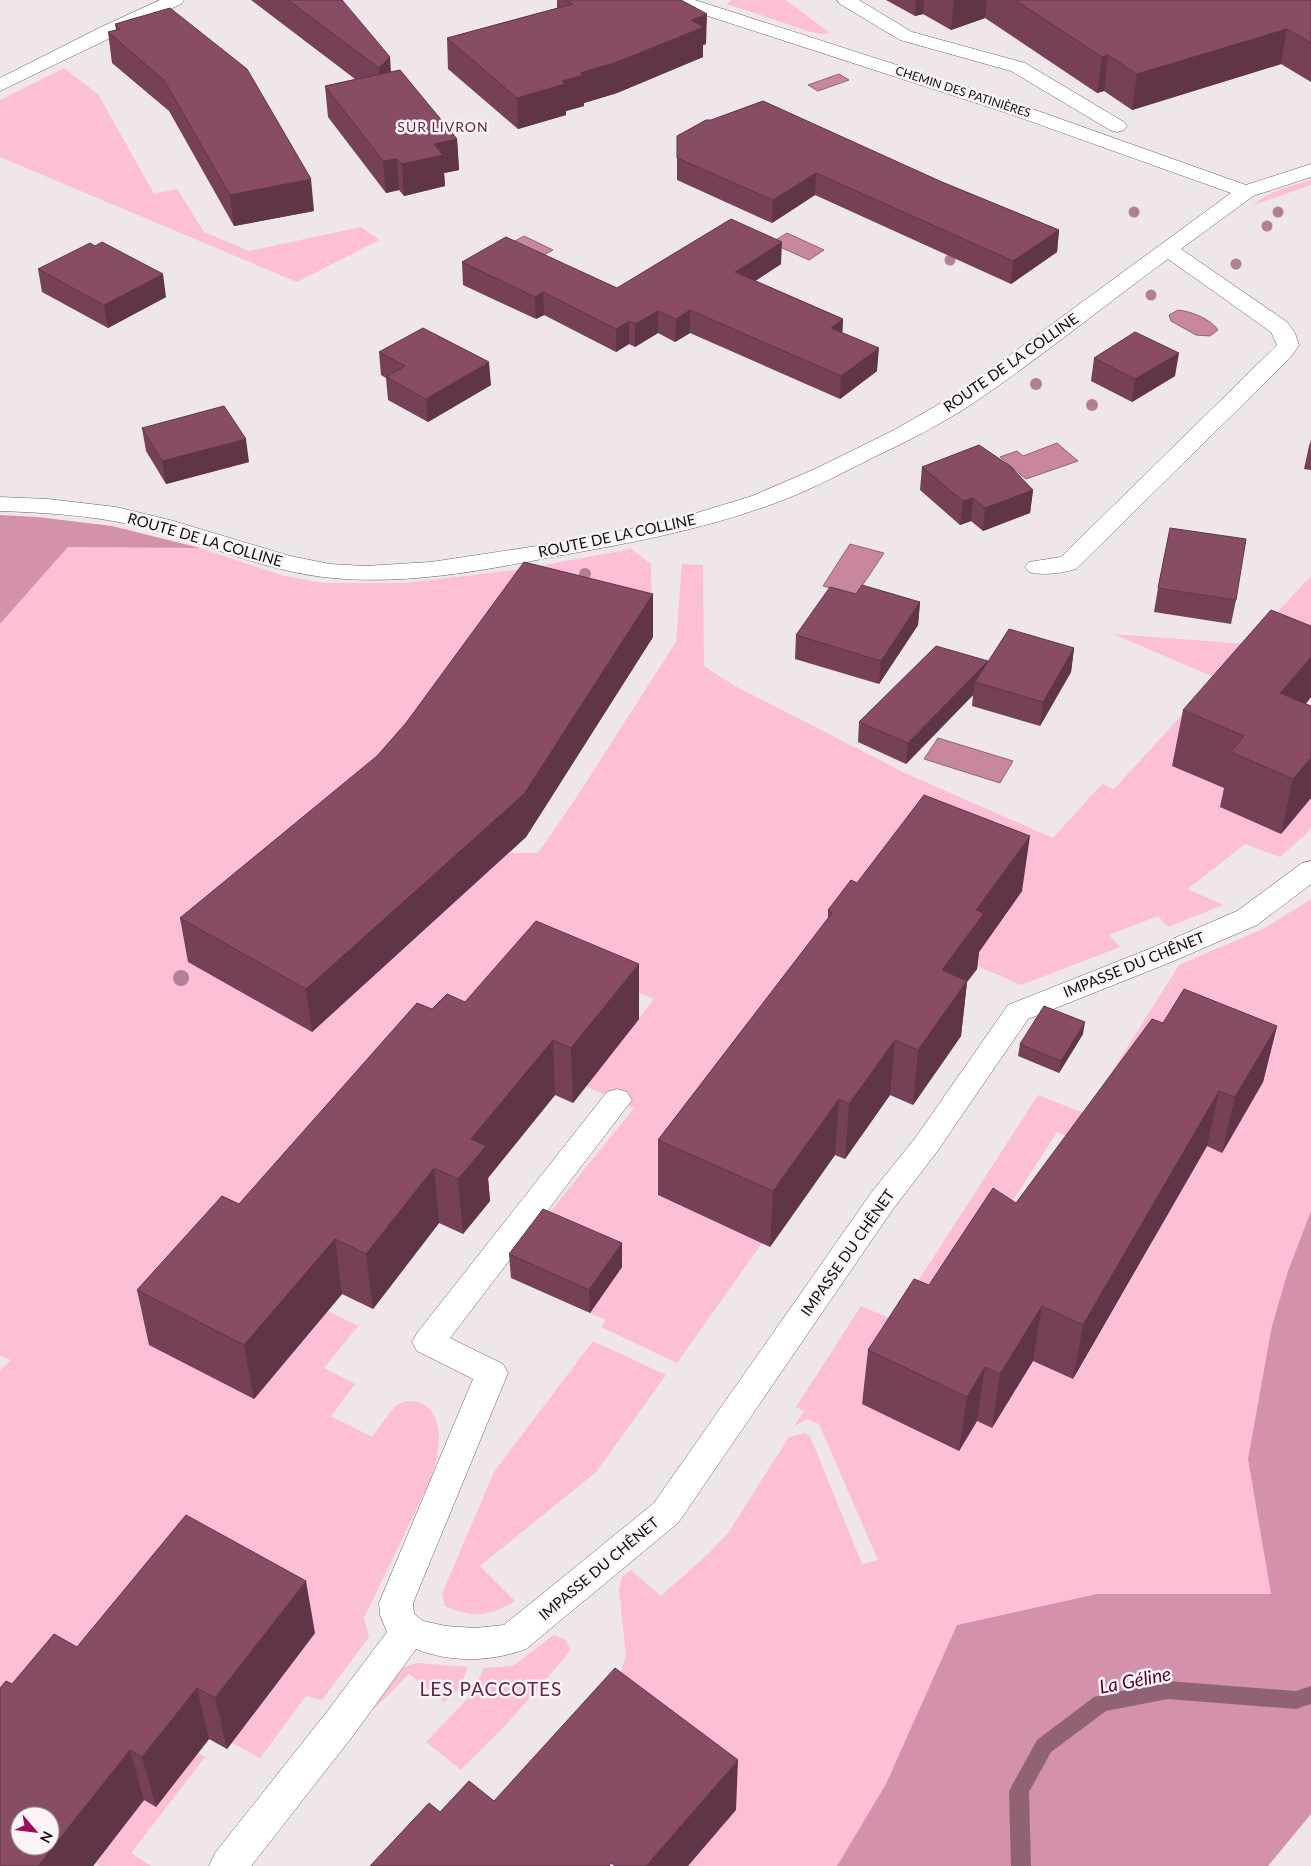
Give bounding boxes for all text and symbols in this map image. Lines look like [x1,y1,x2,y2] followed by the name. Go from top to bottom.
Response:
[894,63,1033,120] street label: CHEMIN DES PATINIÈRES
[397,118,489,135] district label: SUR LIVRON
[940,309,1081,416] street label: ROUTE DE LA COLLINE
[126,508,285,570] street label: ROUTE DE LA COLLINE
[537,510,697,560] street label: ROUTE DE LA COLLINE
[1060,927,1207,1001] street label: IMPASSE DU CHÊNET
[797,1185,898,1319] street label: IMPASSE DU CHÊNET
[535,1513,662,1624] street label: IMPASSE DU CHÊNET
[1097,1661,1173,1698] water label: La Géline
[420,1677,562,1700] district label: LES PACCOTES
[10,1806,60,1856] north arrow
[37,1829,57,1846] text: N

